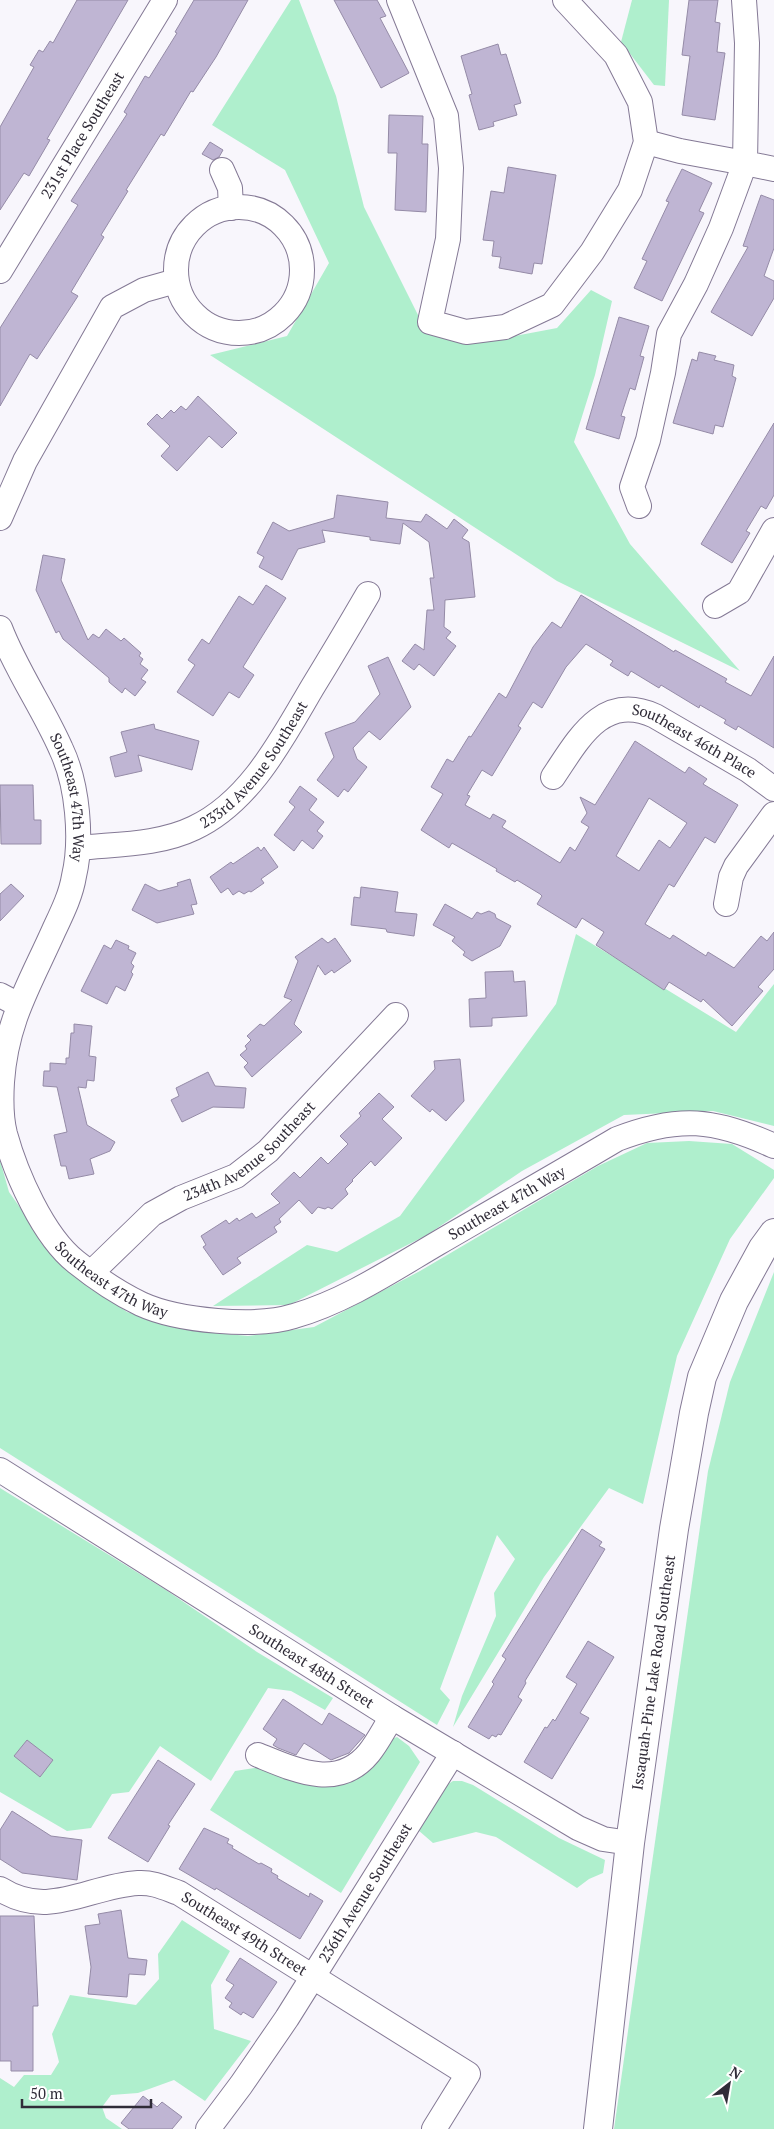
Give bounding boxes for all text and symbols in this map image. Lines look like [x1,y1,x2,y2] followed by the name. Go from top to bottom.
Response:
[36,67,128,202] street label: 231st Place Southeast
[196,697,312,832] street label: 233rd Avenue Southeast
[631,699,761,782] street label: Southeast 46th Place
[46,729,89,864] street label: Southeast 47th Way
[180,1096,319,1205] street label: 234th Avenue Southeast
[444,1160,569,1244] street label: Southeast 47th Way
[51,1236,171,1322] street label: Southeast 47th Way
[627,1553,679,1791] street label: Issaquah-Pine Lake Road Southeast
[245,1618,379,1712] street label: Southeast 48th Street
[313,1818,416,1966] street label: 236th Avenue Southeast
[178,1886,311,1980] street label: Southeast 49th Street
[704,2059,754,2109] north arrow
[727,2062,746,2084] text: N
[22,2076,151,2108] scale bar
[30,2083,63,2103] text: 50 m

